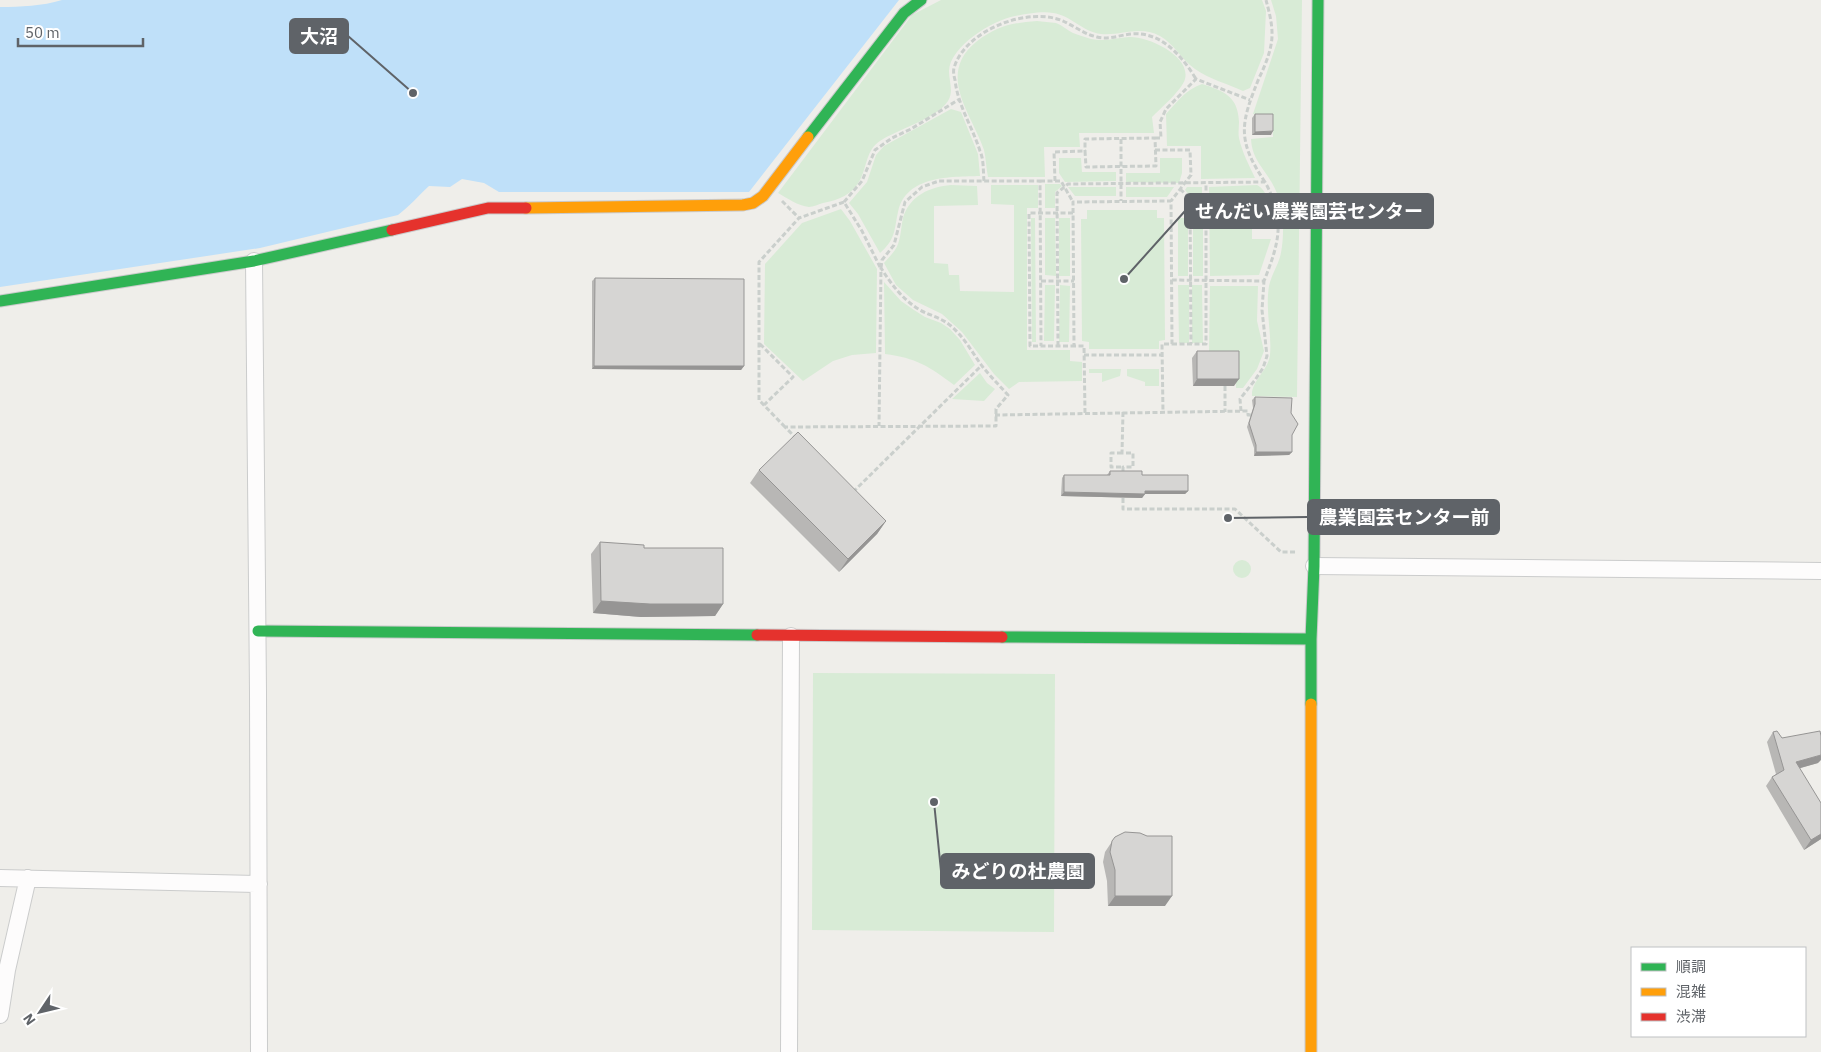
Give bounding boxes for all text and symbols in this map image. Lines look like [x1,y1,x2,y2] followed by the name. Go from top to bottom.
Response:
[18,15,142,47] scale bar
[290,19,348,53] callout: 大沼
[25,23,60,42] text: 50 m
[300,24,338,48] text: 大沼
[1185,194,1433,228] callout: せんだい農業園芸センター
[1195,199,1423,223] text: せんだい農業園芸センター
[1308,500,1499,534] callout: 農業園芸センター前
[1318,505,1490,529] text: 農業園芸センター前
[941,854,1094,888] callout: みどりの杜農園
[951,859,1085,883] text: みどりの杜農園
[1631,947,1806,1037] legend
[1676,957,1706,976] text: 順調
[1676,982,1706,1001] text: 混雑
[15,987,65,1037] north arrow
[1676,1007,1706,1026] text: 渋滞
[19,1010,40,1029] text: N

